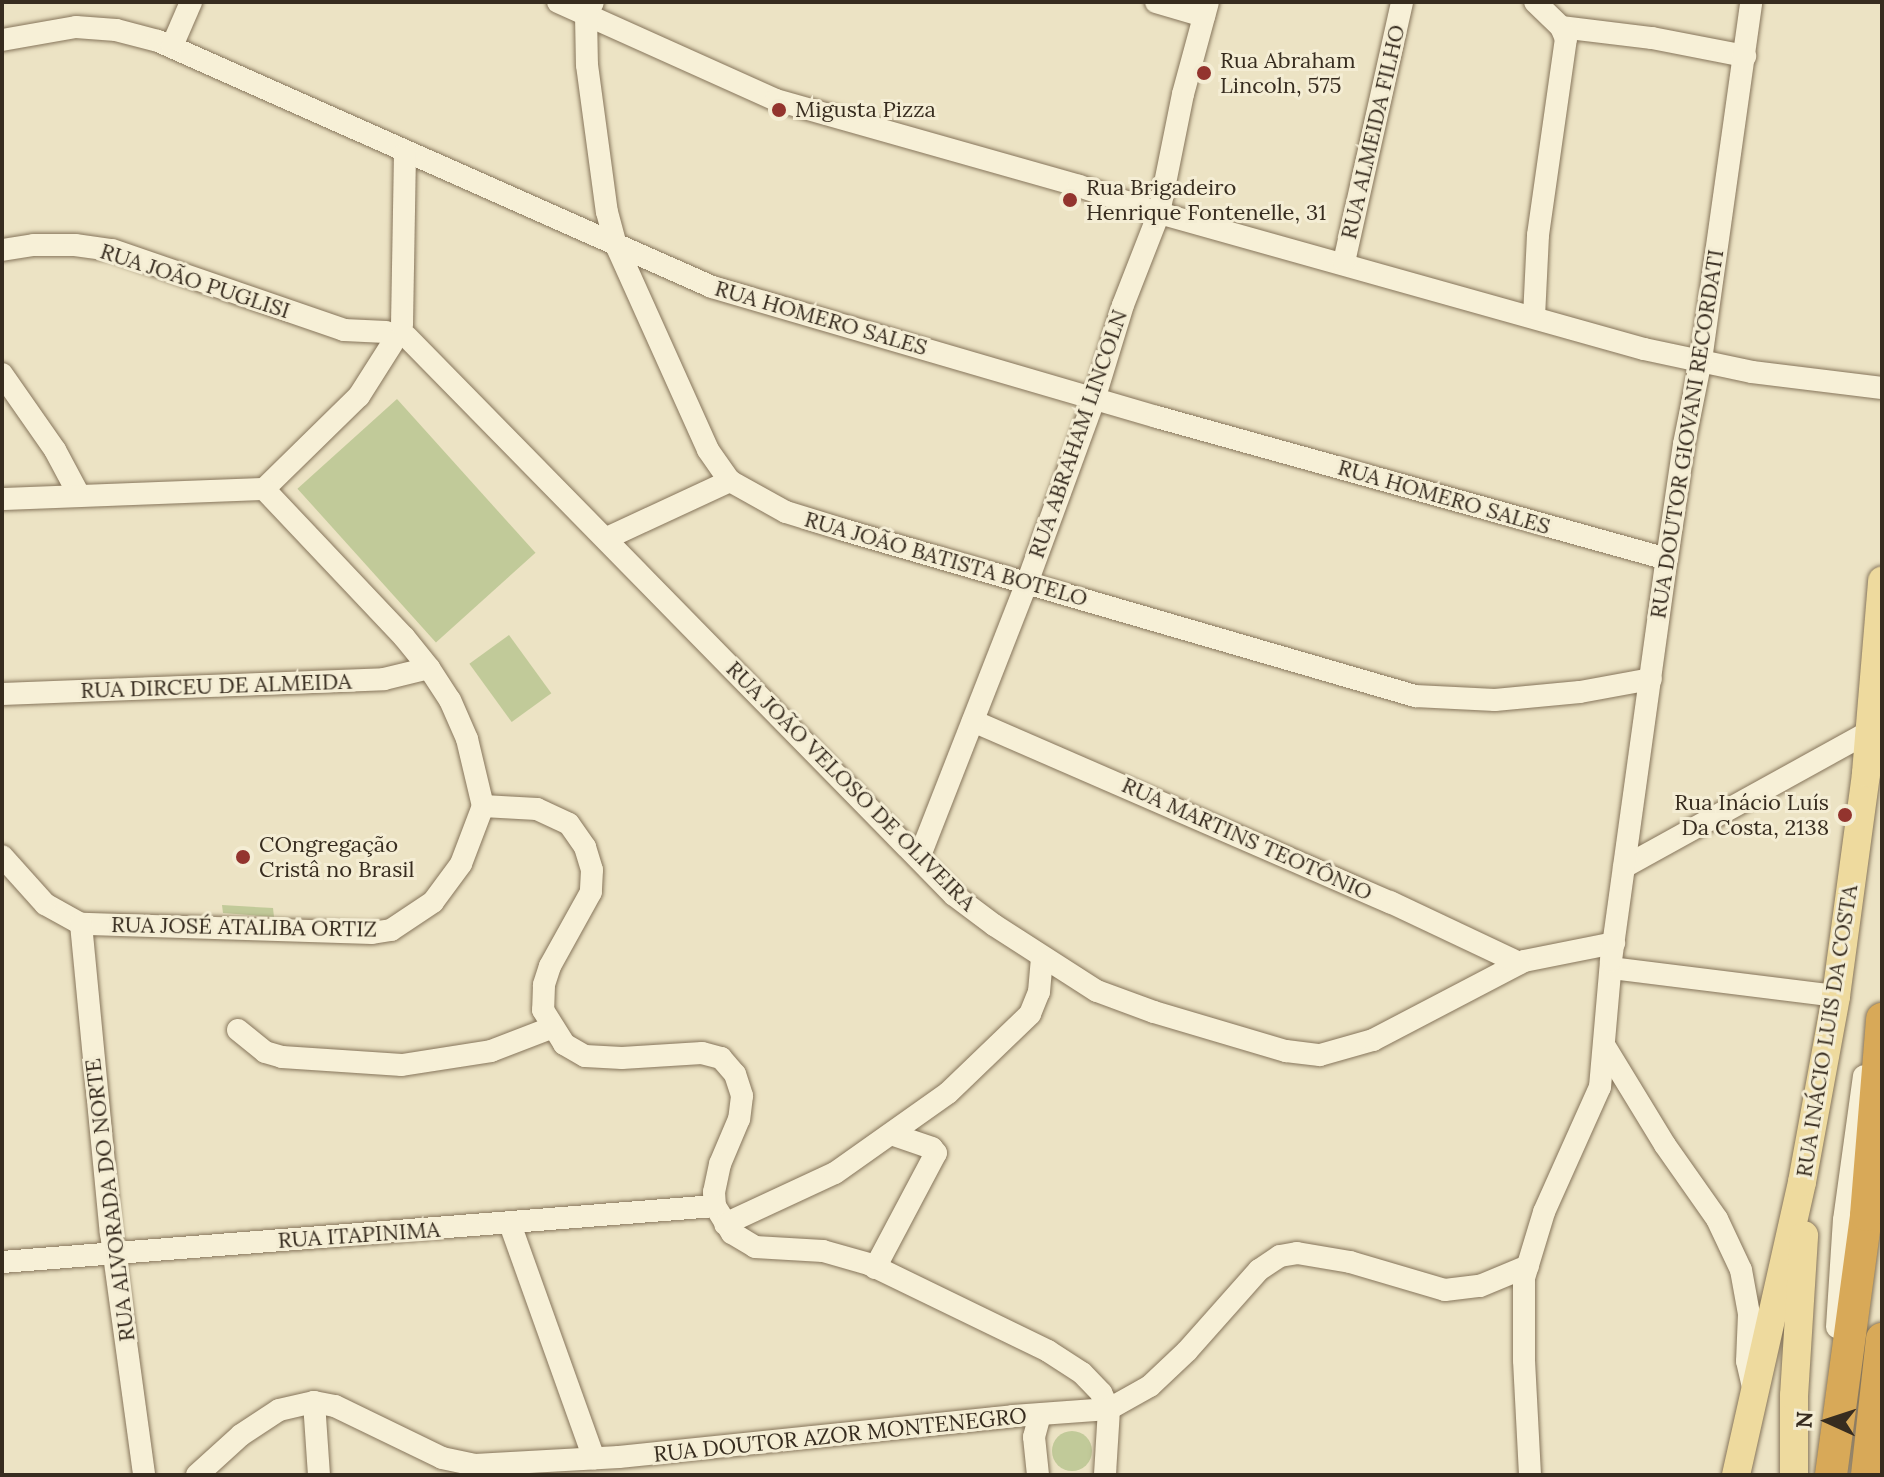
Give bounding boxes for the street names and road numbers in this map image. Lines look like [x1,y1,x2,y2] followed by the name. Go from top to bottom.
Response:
[1335,22,1411,242] street label: RUA ALMEIDA FILHO
[97,238,293,324] street label: RUA JOÃO PUGLISI
[1645,248,1729,620] street label: RUA DOUTOR GIOVANI RECORDATI
[712,275,930,361] street label: RUA HOMERO SALES
[1023,306,1133,562] street label: RUA ABRAHAM LINCOLN
[1335,454,1553,540] street label: RUA HOMERO SALES
[801,506,1091,612] street label: RUA JOÃO BATISTA BOTELO
[721,656,981,916] street label: RUA JOÃO VELOSO DE OLIVEIRA
[80,668,352,704] street label: RUA DIRCEU DE ALMEIDA
[1118,772,1376,906] street label: RUA MARTINS TEOTÔNIO
[1791,883,1863,1179] street label: RUA INÁCIO LUIS DA COSTA
[111,911,377,943] street label: RUA JOSÉ ATALIBA ORTIZ
[80,1057,140,1343] street label: RUA ALVORADA DO NORTE
[277,1216,441,1254] street label: RUA ITAPINIMA
[652,1402,1028,1468] street label: RUA DOUTOR AZOR MONTENEGRO

